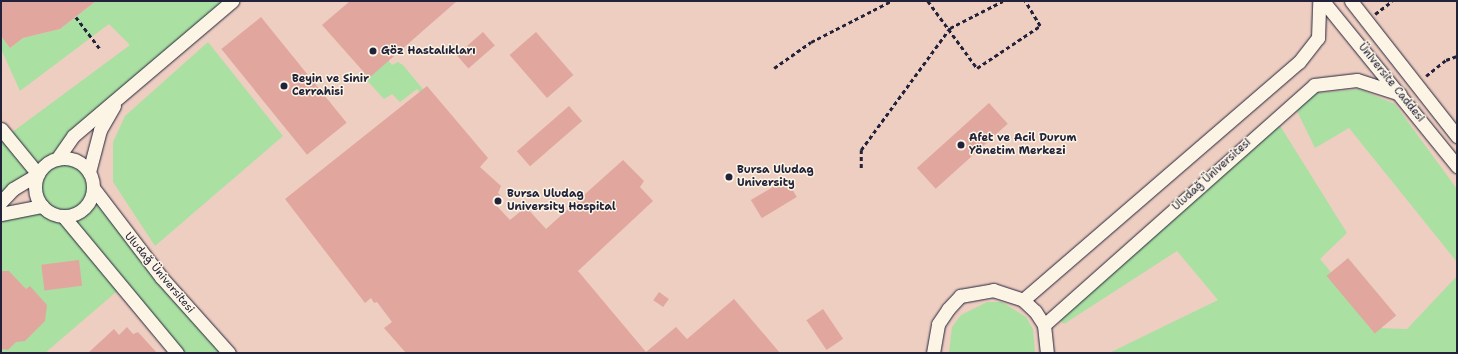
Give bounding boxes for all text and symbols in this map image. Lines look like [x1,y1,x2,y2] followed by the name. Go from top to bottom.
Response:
[1355,41,1427,125] street label: Üniversite Caddesi
[381,44,476,58] place label: Göz Hastalıkları
[368,46,378,56] marker: Göz Hastalıkları
[292,73,369,99] place label: Beyin ve Sinir Cerrahisi
[279,81,289,91] marker: Beyin ve Sinir Cerrahisi
[969,132,1077,158] place label: Afet ve Acil Durum Yönetim Merkezi
[1170,136,1254,214] street label: Uludağ Üniversitesi
[956,140,966,150] marker: Afet ve Acil Durum Yönetim Merkezi
[737,164,814,190] place label: Bursa Uludag University
[724,172,734,182] marker: Bursa Uludag University
[507,188,616,214] place label: Bursa Uludag University Hospital
[492,195,504,207] marker: Bursa Uludag University Hospital
[121,230,197,316] street label: Uludağ Üniversitesi

